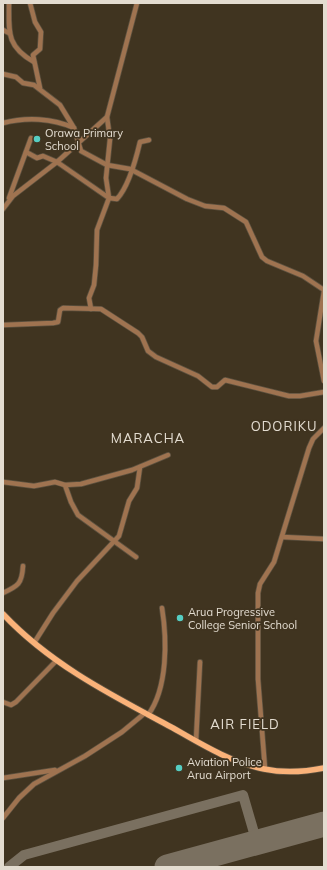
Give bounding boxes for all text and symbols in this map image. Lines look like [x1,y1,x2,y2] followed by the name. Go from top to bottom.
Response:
[45,126,123,153] place label: Orawa Primary School
[32,134,42,144] marker: Orawa Primary School
[251,418,317,434] district label: ODORIKU
[111,430,185,446] district label: MARACHA
[188,605,297,632] place label: Arua Progressive College Senior School
[175,613,185,623] marker: Arua Progressive College Senior School
[210,716,280,732] district label: AIR FIELD
[187,755,262,782] place label: Aviation Police Arua Airport
[174,763,184,773] marker: Aviation Police Arua Airport

